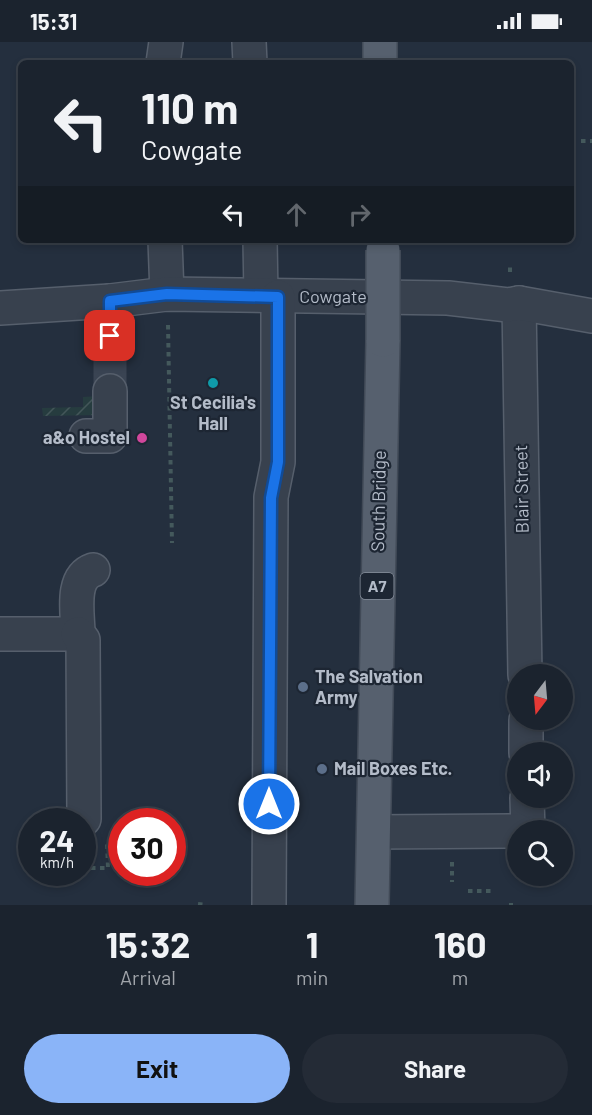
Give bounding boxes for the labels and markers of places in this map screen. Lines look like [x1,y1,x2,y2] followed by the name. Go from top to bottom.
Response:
[84,310,135,361] pin
[206,376,220,390] marker: St Cecilia's Hall
[170,391,256,434] place label: St Cecilia's Hall
[43,426,130,448] place label: a&o Hostel
[135,431,149,445] marker: a&o Hostel
[315,665,423,708] place label: The Salvation Army
[296,680,310,694] marker: The Salvation Army
[334,757,452,779] place label: Mail Boxes Etc.
[315,762,329,776] marker: Mail Boxes Etc.

